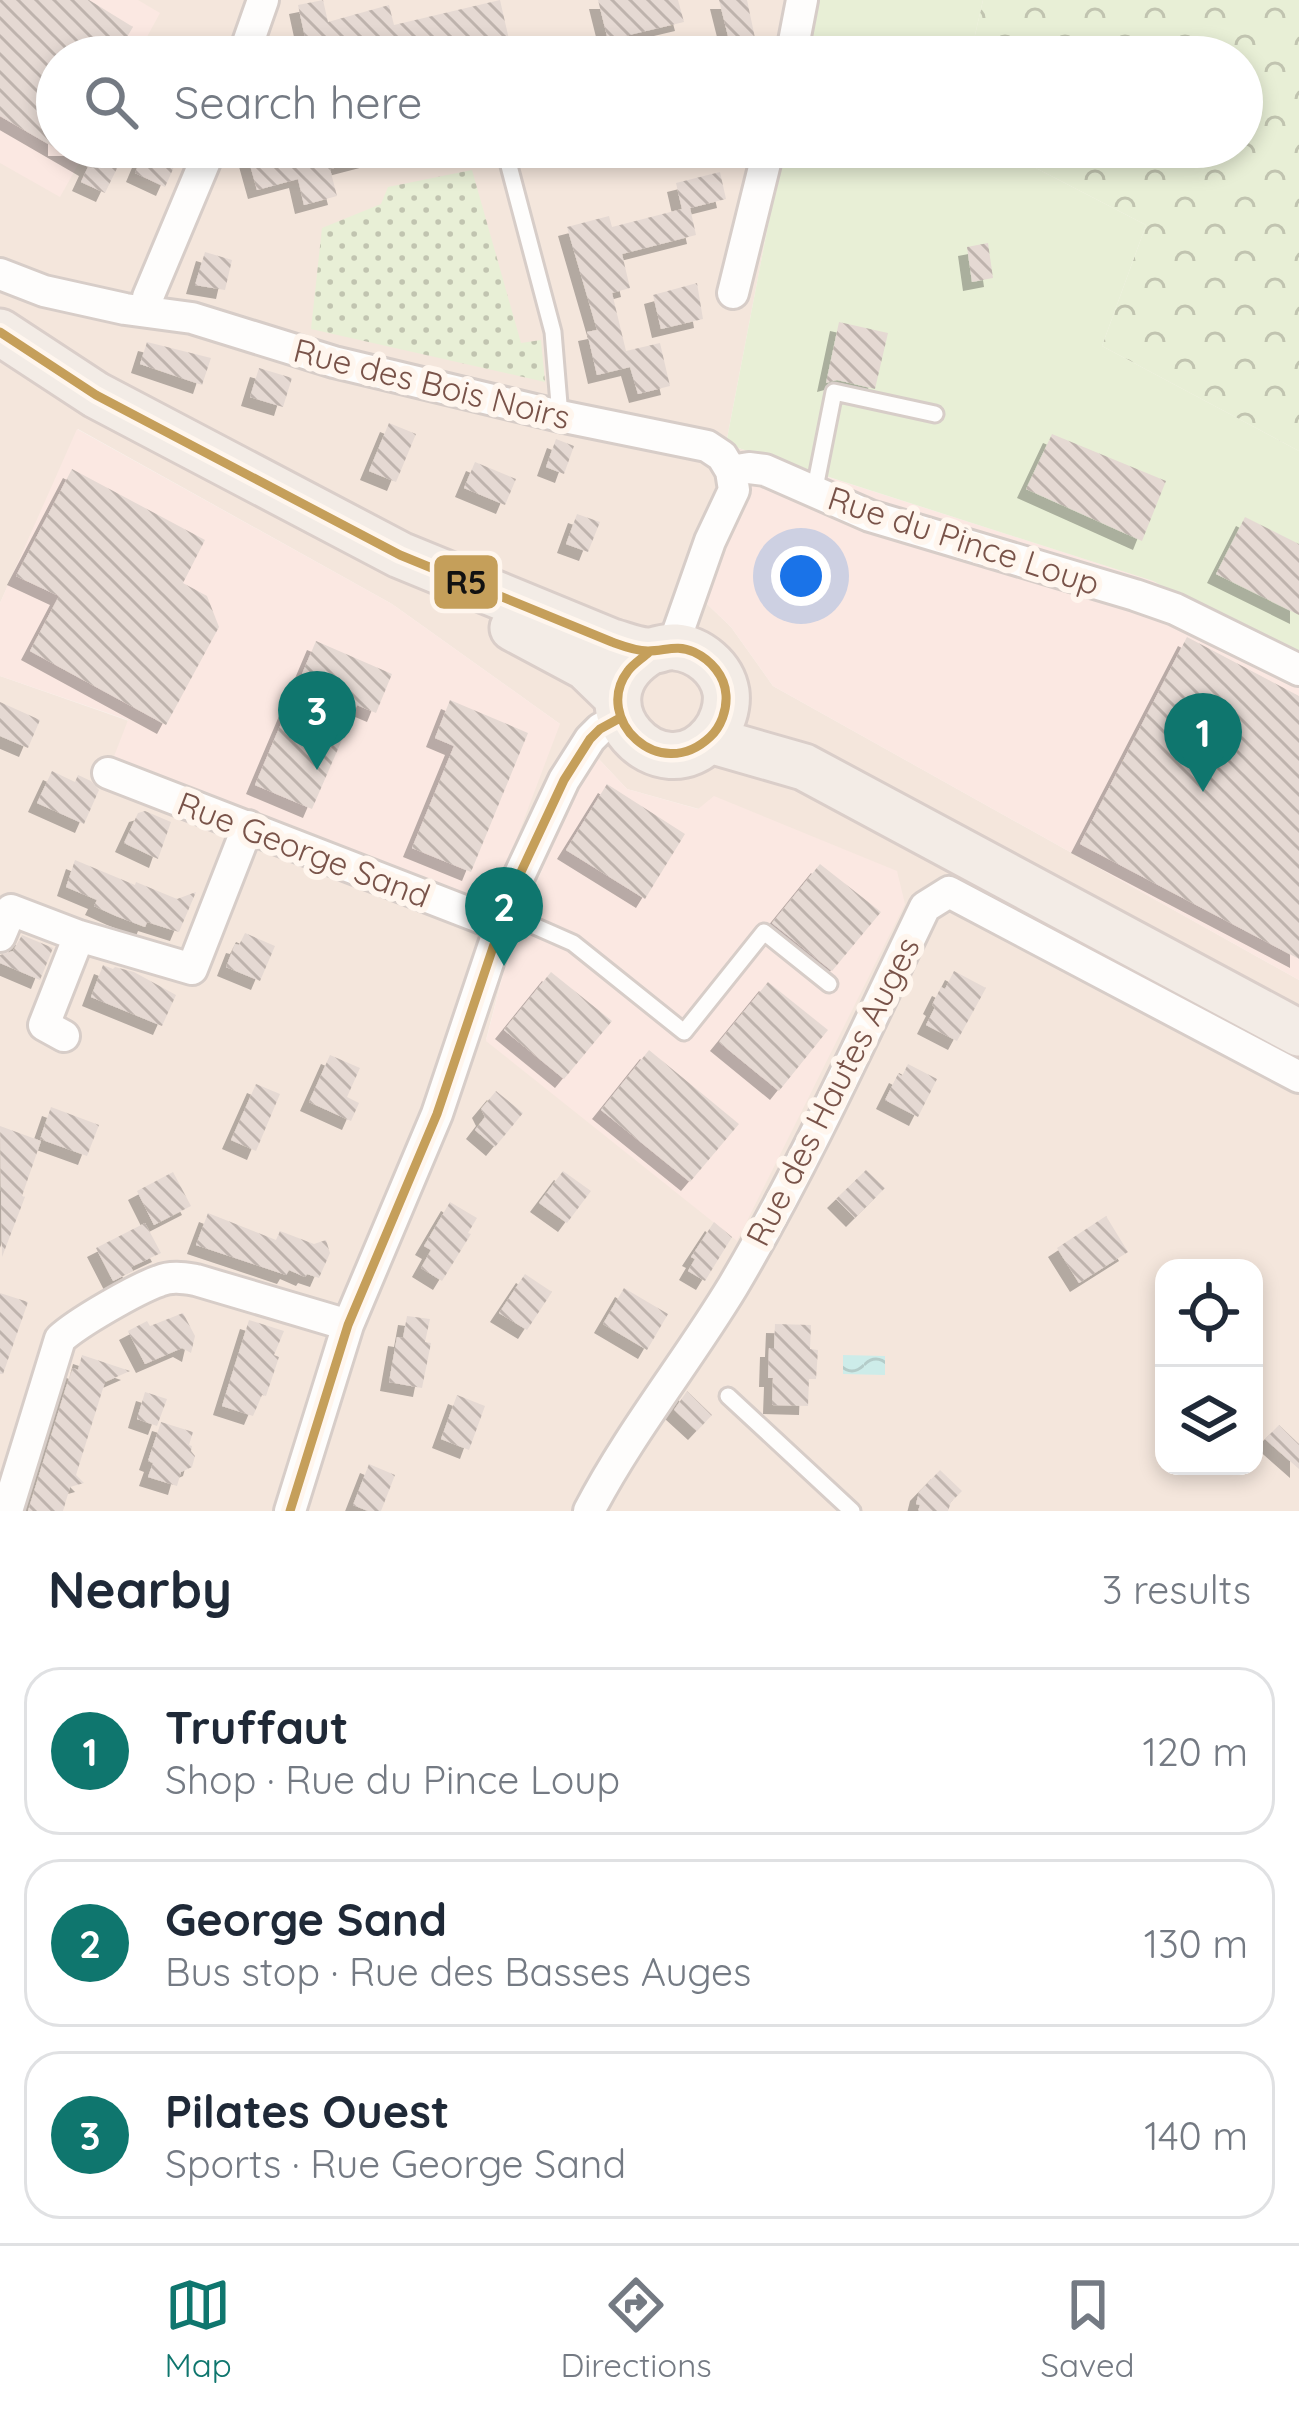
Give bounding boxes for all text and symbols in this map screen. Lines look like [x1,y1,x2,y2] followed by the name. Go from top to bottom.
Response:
[36,36,1263,168] search box
[78,69,144,135] icon: search
[174,74,422,130] text: Search here
[290,329,574,437] street label: Rue des Bois Noirs
[823,477,1105,603] street label: Rue du Pince Loup
[771,546,831,606] your location
[432,553,500,611] line badge: R5
[445,561,487,602] text: R5
[278,671,356,770] pin: 3
[1164,693,1242,792] pin: 1
[172,782,436,916] street label: Rue George Sand
[465,867,543,966] pin: 2
[736,930,928,1252] street label: Rue des Hautes Auges
[1155,1259,1263,1475] map controls
[1155,1259,1263,1367] button: locate
[1155,1367,1263,1475] button: layers
[48,1557,232,1621] text: Nearby
[1102,1565,1251,1614] text: 3 results
[165,1699,348,1755] text: Truffaut
[82,1727,98,1776] text: 1
[1143,1727,1248,1776] text: 120 m
[165,1755,620,1804] text: Shop · Rue du Pince Loup
[165,1891,447,1947] text: George Sand
[79,1919,101,1968] text: 2
[1144,1919,1248,1968] text: 130 m
[165,1947,751,1996] text: Bus stop · Rue des Basses Auges
[165,2083,449,2139] text: Pilates Ouest
[80,2111,100,2160] text: 3
[1144,2111,1248,2160] text: 140 m
[165,2139,626,2188] text: Sports · Rue George Sand
[164,2272,232,2385] tab: Map
[560,2272,712,2385] tab: Directions
[1041,2272,1135,2385] tab: Saved

